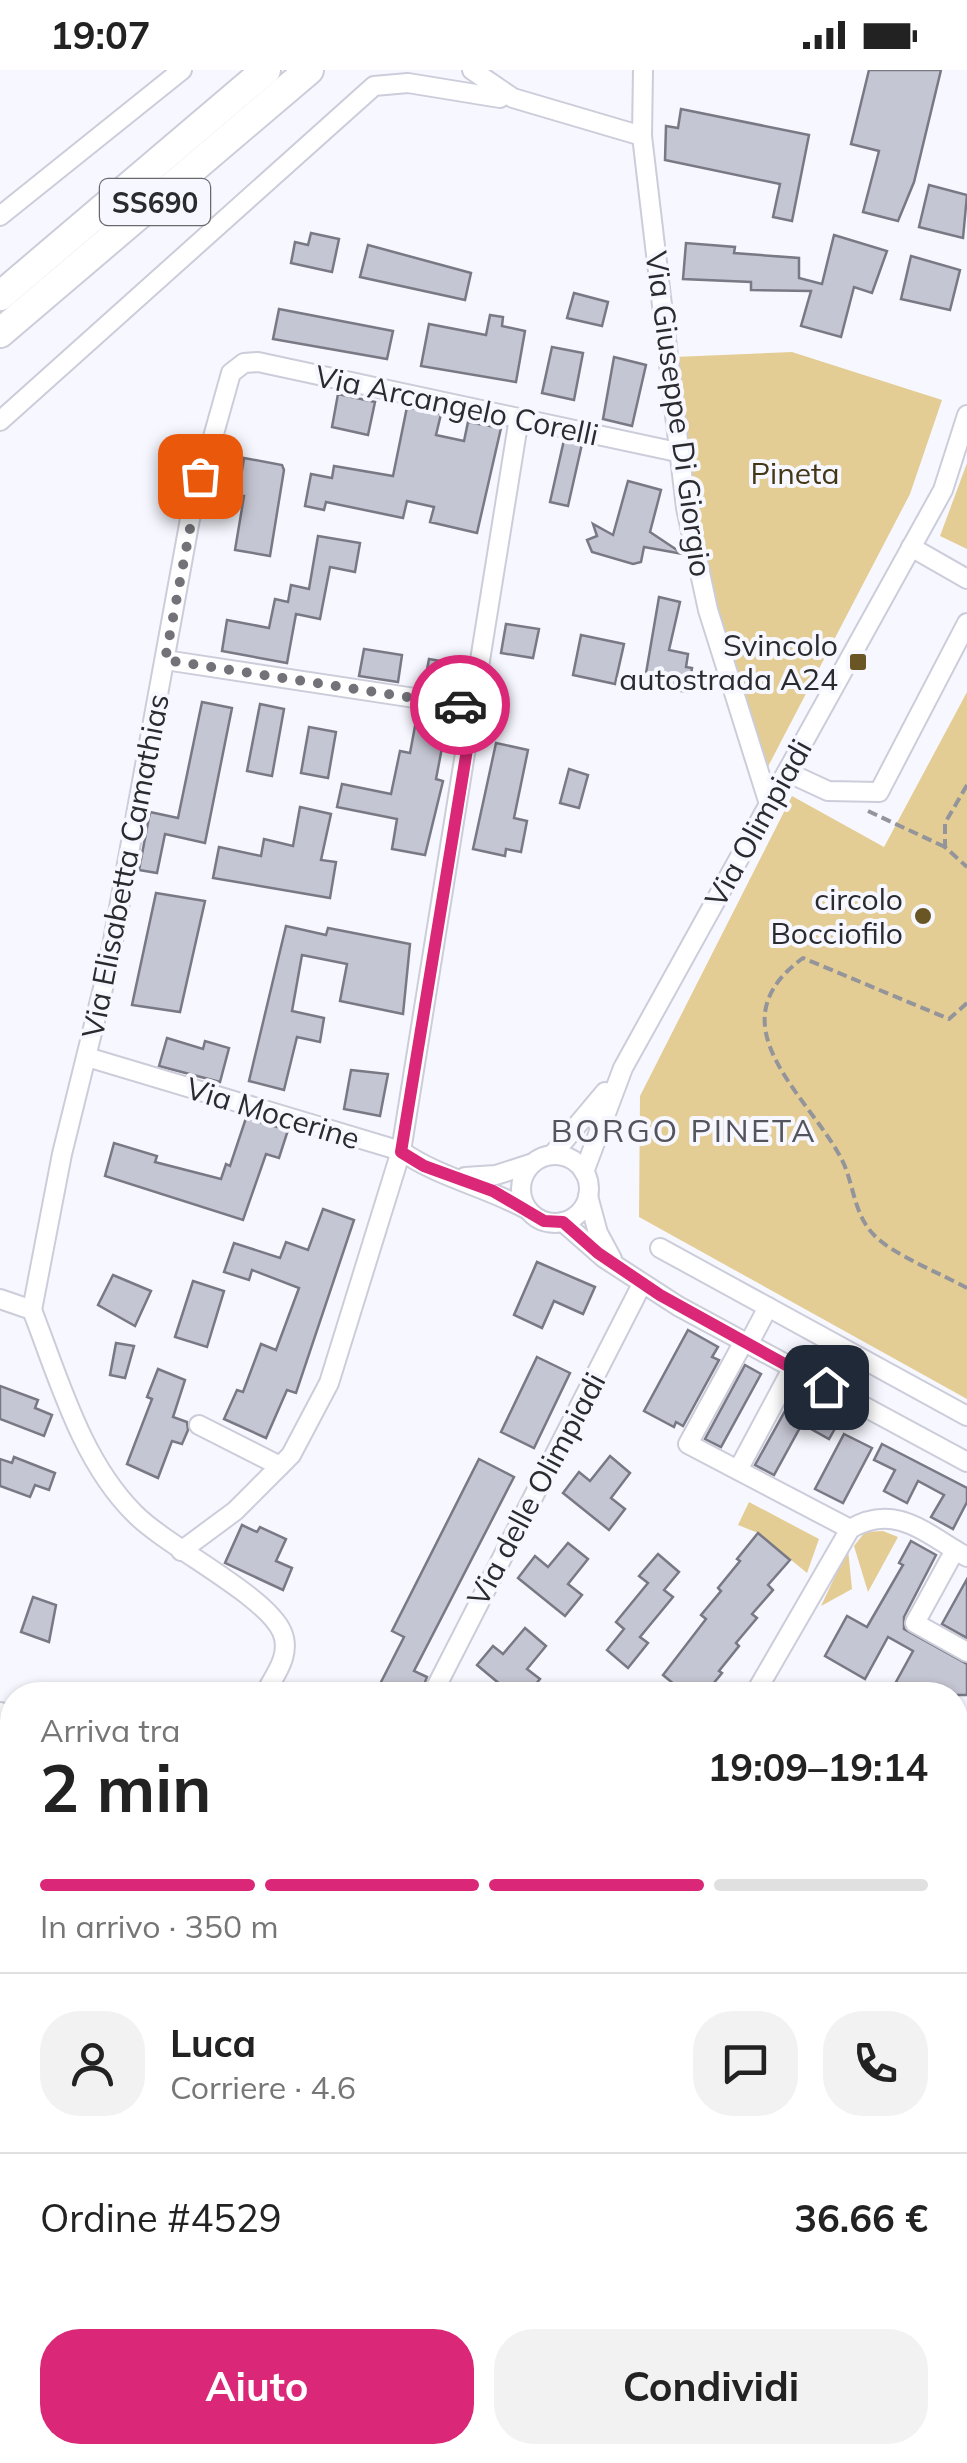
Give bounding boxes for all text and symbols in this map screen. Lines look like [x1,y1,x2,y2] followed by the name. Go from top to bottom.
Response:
[50,11,151,59] text: 19:07
[100,179,210,225] road number: SS690
[637,249,721,579] street label: Via Giuseppe Di Giorgio
[312,356,602,454] street label: Via Arcangelo Corelli
[158,434,243,519] pin
[173,449,228,504] icon: bag
[750,454,840,492] park label: Pineta
[619,626,838,698] place label: Svincolo autostrada A24
[847,651,869,673] marker: Svincolo autostrada A24
[410,655,510,755] courier
[433,678,488,733] icon: car
[73,691,177,1041] street label: Via Elisabetta Camathias
[696,732,820,914] street label: Via Olimpiadi
[770,880,903,952] place label: circolo Bocciofilo
[912,905,934,927] marker: circolo Bocciofilo
[182,1069,364,1157] street label: Via Mocerine
[551,1110,817,1150] district label: BORGO PINETA
[784,1345,869,1430] pin
[799,1360,854,1415] icon: home
[458,1366,614,1612] street label: Via delle Olimpiadi
[40,1710,180,1750] text: Arriva tra
[708,1743,928,1791] text: 19:09–19:14
[40,1747,211,1828] text: 2 min
[40,1906,279,1946] text: In arrivo · 350 m
[40,2011,145,2116] button: person
[693,2011,798,2116] button: chat
[823,2011,928,2116] button: phone
[170,2019,256,2067] text: Luca
[170,2067,356,2107] text: Corriere · 4.6
[40,2194,282,2242] text: Ordine #4529
[794,2194,928,2242] text: 36.66 €
[40,2329,474,2444] button: Aiuto
[494,2329,928,2444] button: Condividi

